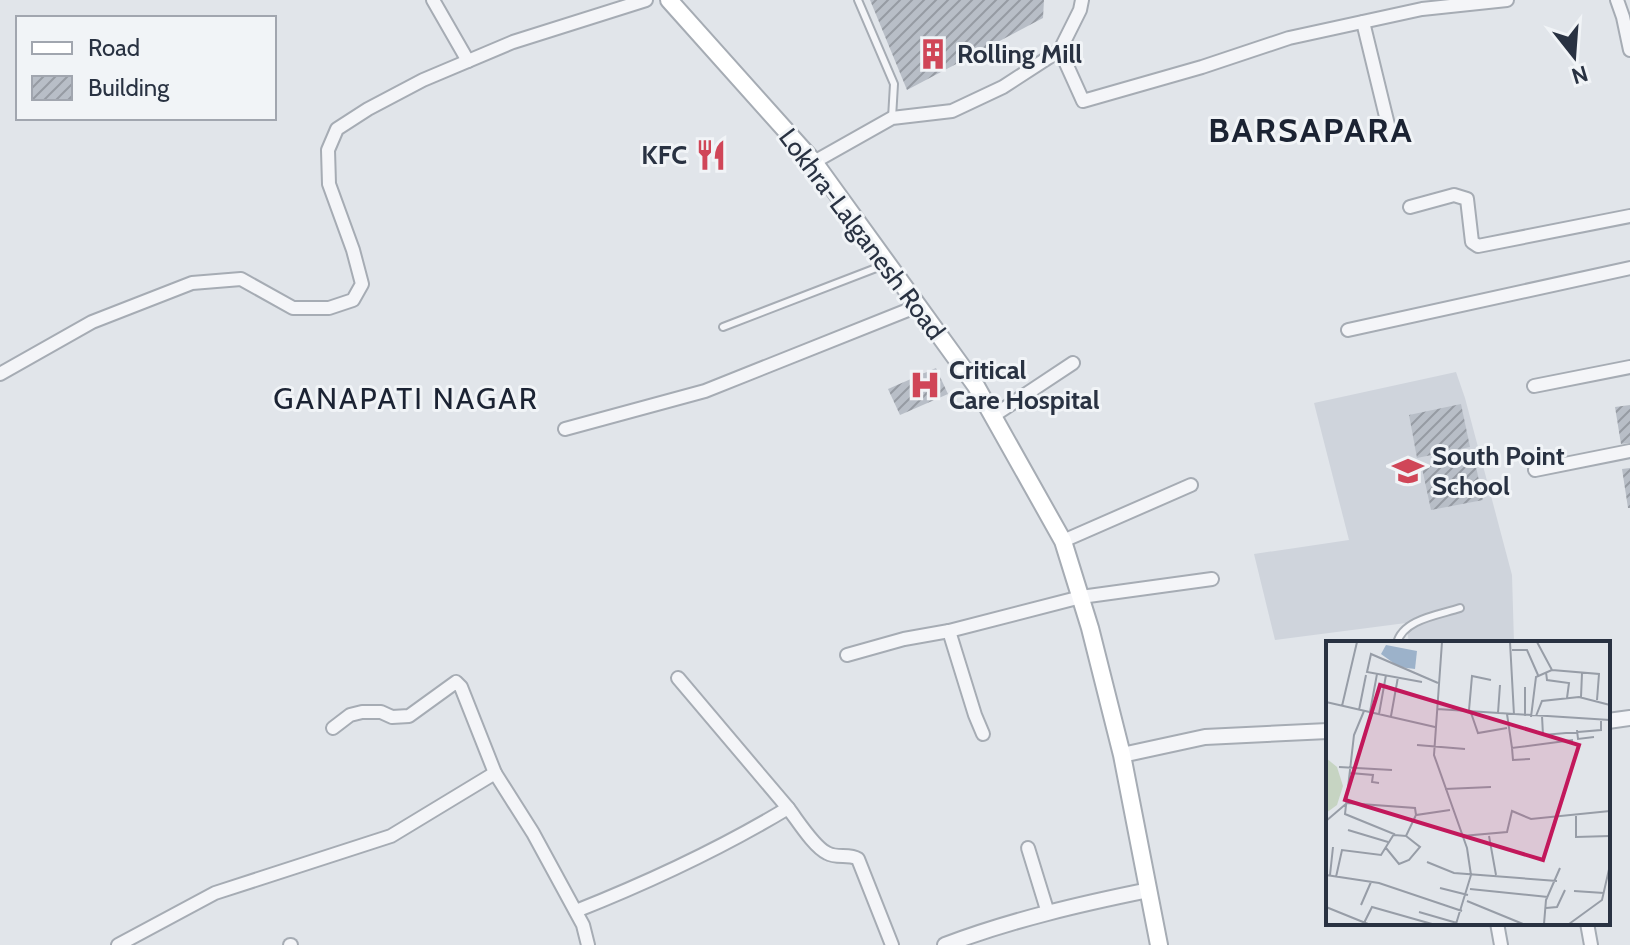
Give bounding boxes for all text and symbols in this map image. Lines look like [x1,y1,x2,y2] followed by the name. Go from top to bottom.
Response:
[16,16,276,120] legend
[1534,16,1614,96] north arrow
[88,33,140,62] text: Road
[916,37,950,71] building icon: Rolling Mill
[957,38,1082,70] place label: Rolling Mill
[1568,59,1591,90] text: N
[88,73,170,102] text: Building
[1208,109,1414,151] district label: BARSAPARA
[772,122,952,346] street label: Lokhra-Lalganesh Road
[694,138,728,172] restaurant icon: KFC
[641,139,687,171] place label: KFC
[949,354,1100,416] place label: Critical Care Hospital
[908,368,942,402] hospital icon: Critical Care Hospital
[273,380,539,417] district label: GANAPATI NAGAR
[1432,440,1565,502] place label: South Point School
[1391,454,1425,488] school or university icon: South Point School
[1326,641,1610,925] inset map

